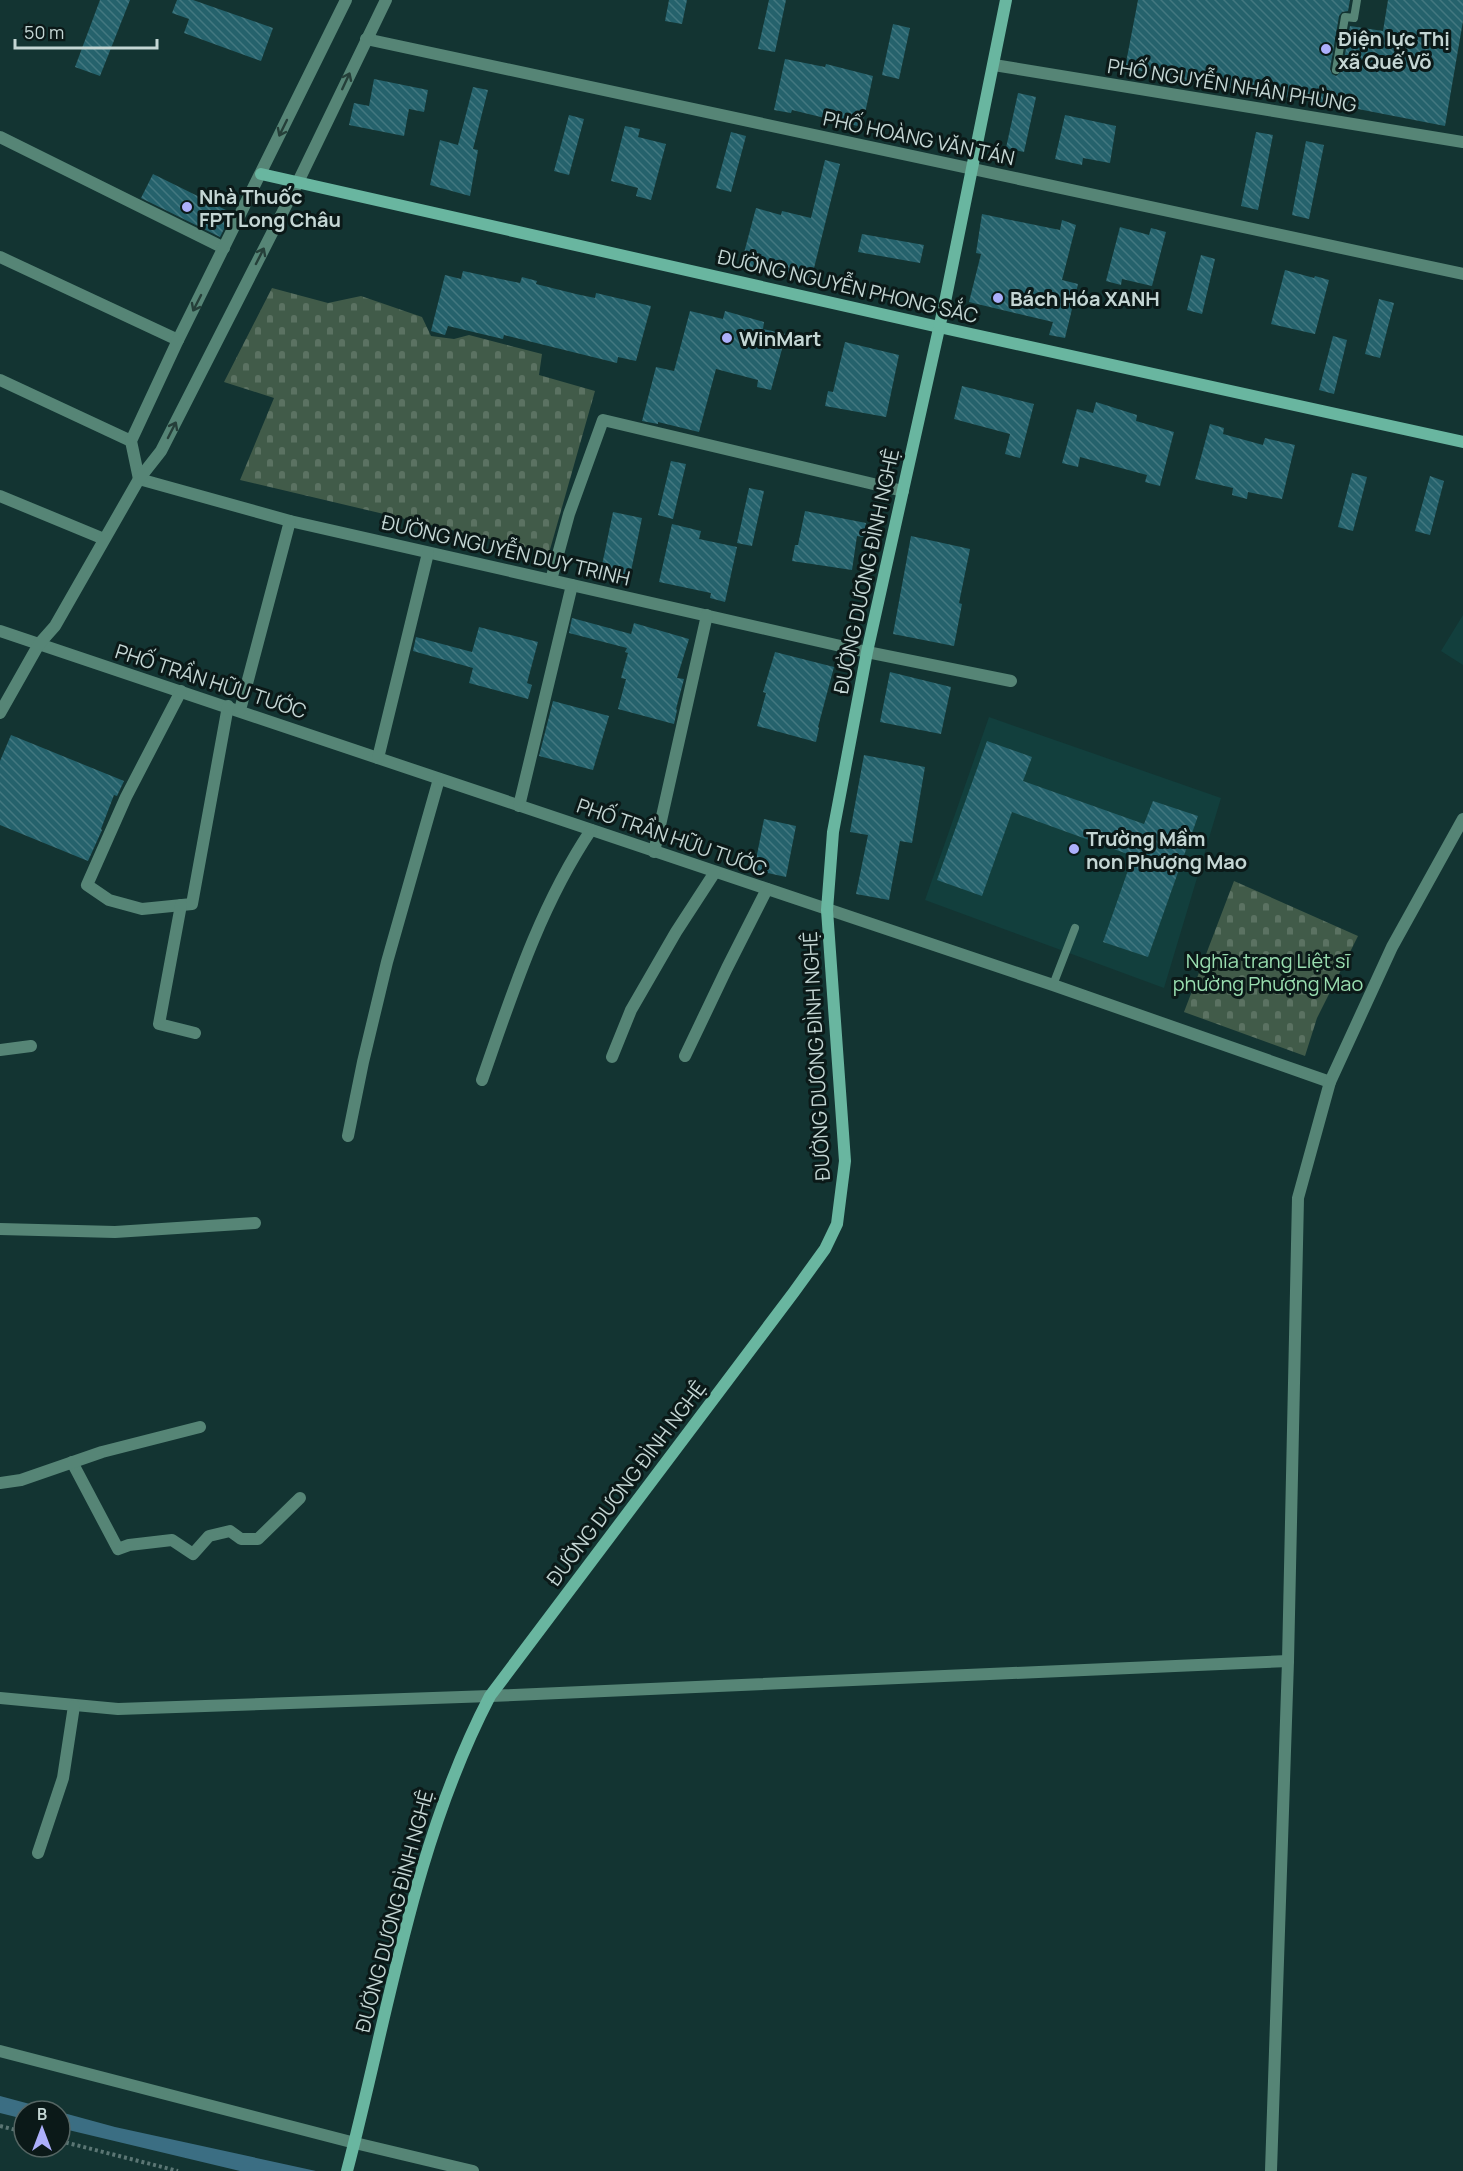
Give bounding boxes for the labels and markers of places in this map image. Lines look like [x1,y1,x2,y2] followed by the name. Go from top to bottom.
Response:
[1338,25,1450,75] place label: Điện lực Thị xã Quế Võ
[1319,42,1333,56] marker: Điện lực Thị xã Quế Võ
[199,183,341,233] place label: Nhà Thuốc FPT Long Châu
[180,200,194,214] marker: Nhà Thuốc FPT Long Châu
[1010,285,1160,312] place label: Bách Hóa XANH
[991,291,1005,305] marker: Bách Hóa XANH
[739,325,822,352] place label: WinMart
[720,331,734,345] marker: WinMart
[1086,825,1247,875] place label: Trường Mầm non Phượng Mao
[1067,842,1081,856] marker: Trường Mầm non Phượng Mao

